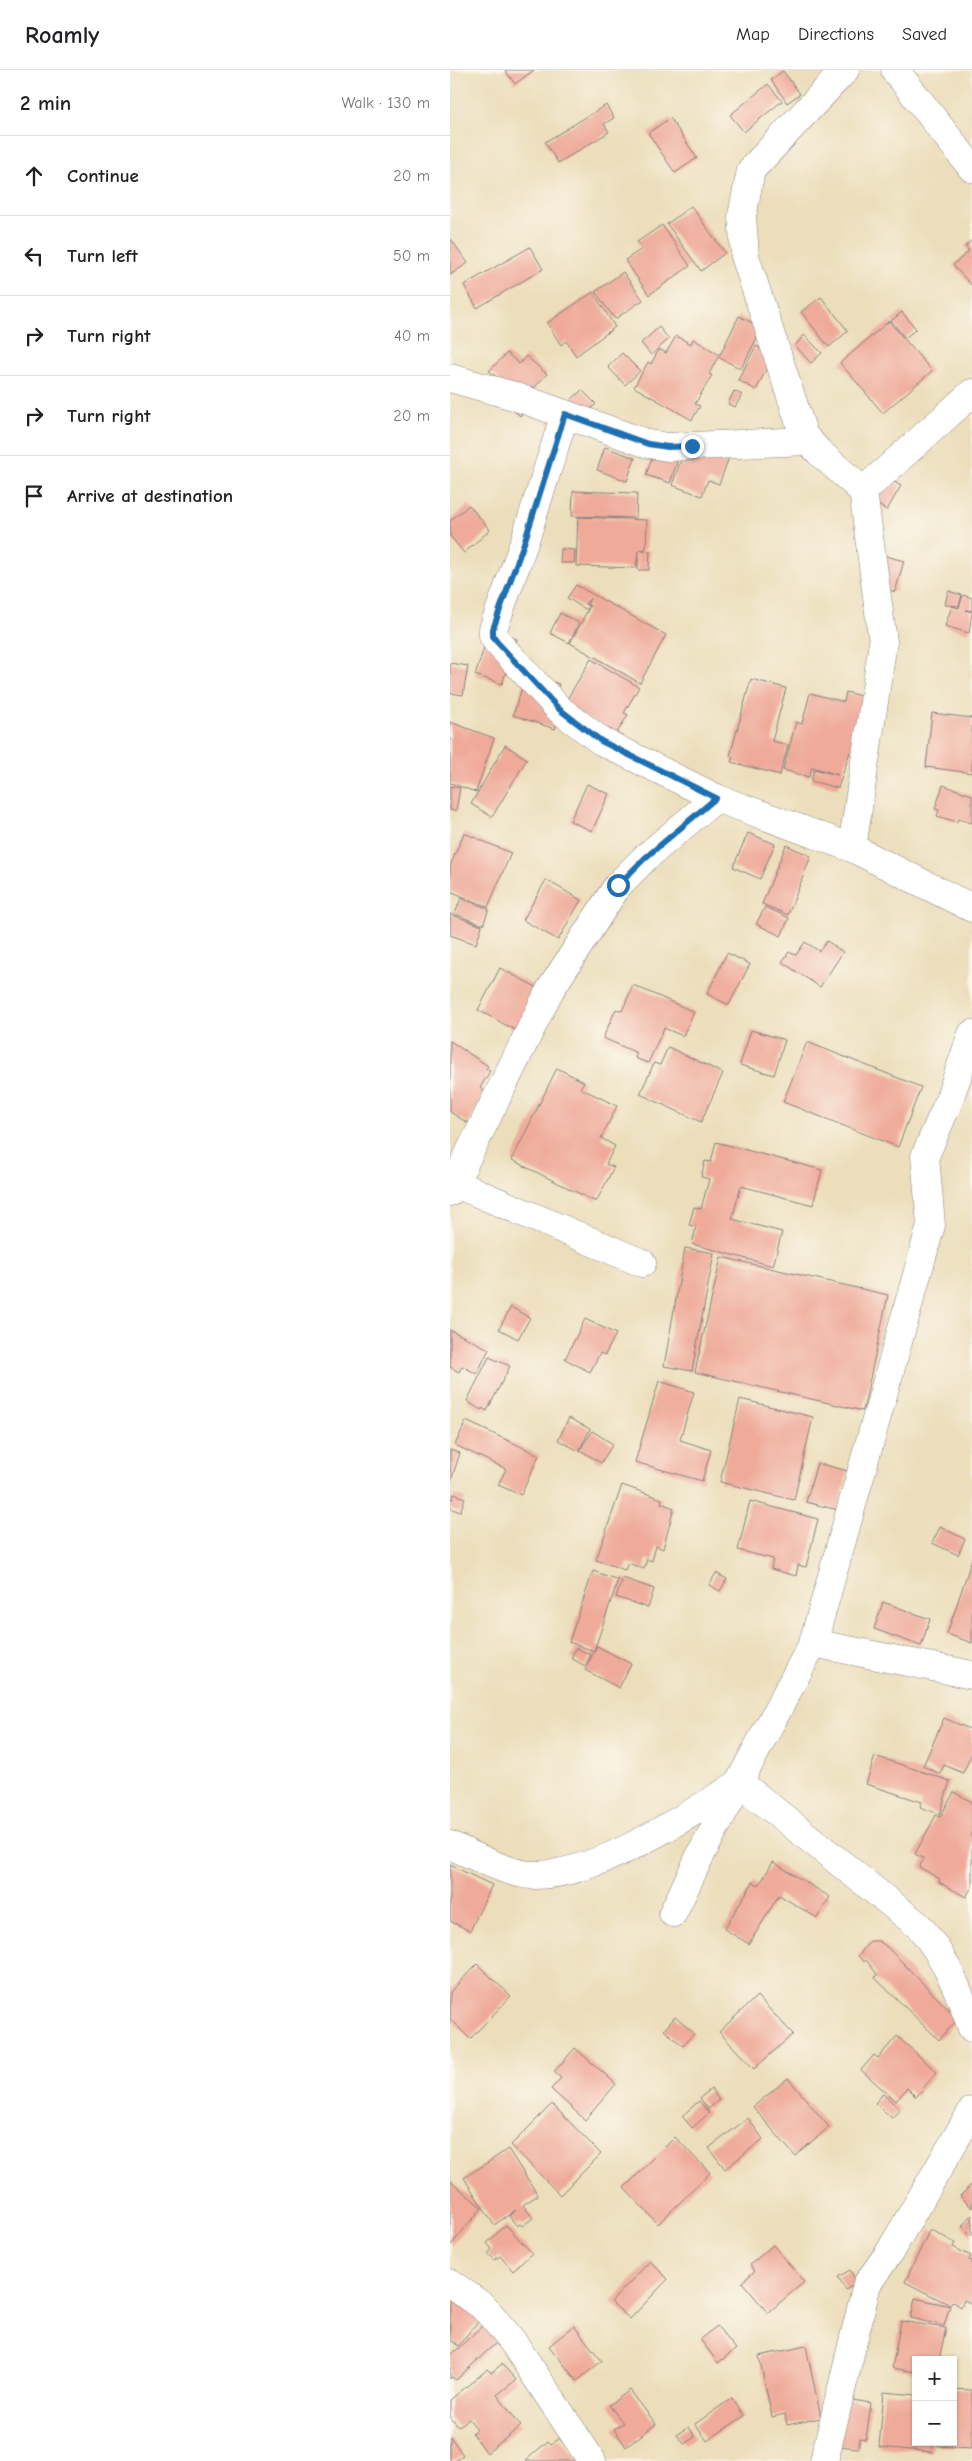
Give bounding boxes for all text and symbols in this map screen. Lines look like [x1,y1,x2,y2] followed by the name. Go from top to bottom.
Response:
[25,21,99,49] text: Roamly
[736,24,770,45] text: Map
[798,24,874,45] text: Directions
[902,24,947,45] text: Saved
[20,91,71,115] text: 2 min
[341,94,430,112] text: Walk · 130 m
[20,162,48,190] icon: ahead
[67,165,139,187] text: Continue
[393,167,430,185] text: 20 m
[20,242,48,270] icon: left
[67,245,138,267] text: Turn left
[393,247,430,265] text: 50 m
[20,322,48,350] icon: right
[67,325,151,347] text: Turn right
[394,327,430,345] text: 40 m
[20,402,48,430] icon: right
[67,405,151,427] text: Turn right
[393,407,430,425] text: 20 m
[681,435,704,458] route end
[20,482,48,510] icon: arrive
[67,485,233,507] text: Arrive at destination
[607,874,630,897] route start
[912,2356,957,2446] map controls
[912,2356,957,2401] button: +
[912,2401,957,2446] button: −

